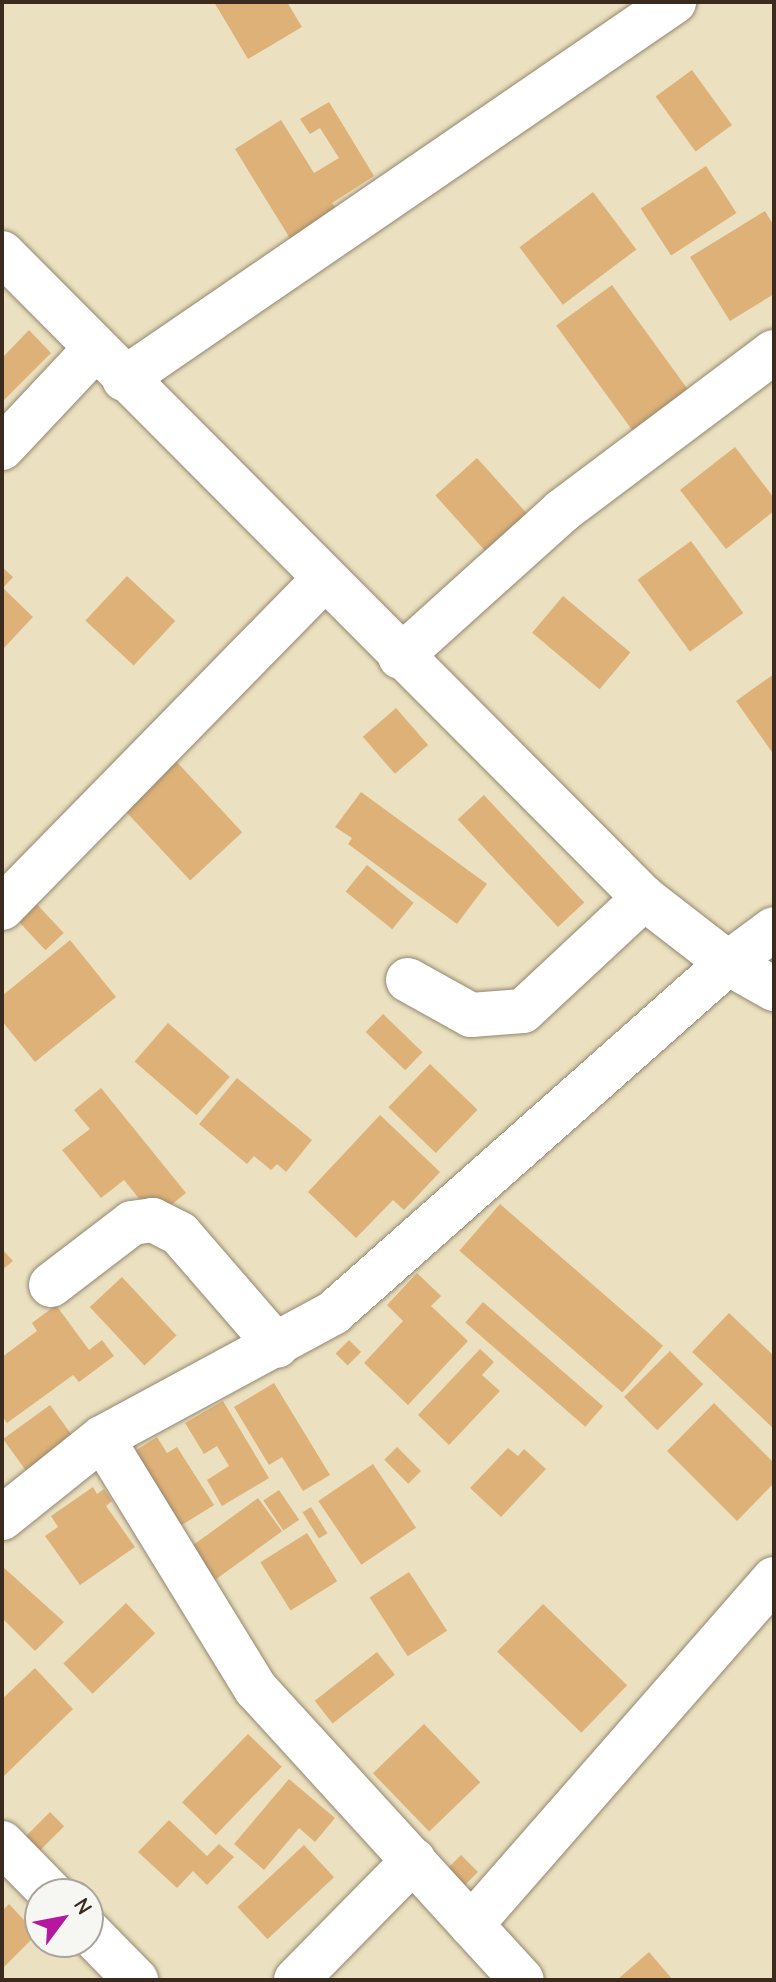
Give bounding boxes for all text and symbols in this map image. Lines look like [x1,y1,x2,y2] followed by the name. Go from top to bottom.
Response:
[24,1878,104,1958] north arrow
[68,1893,97,1919] text: N

